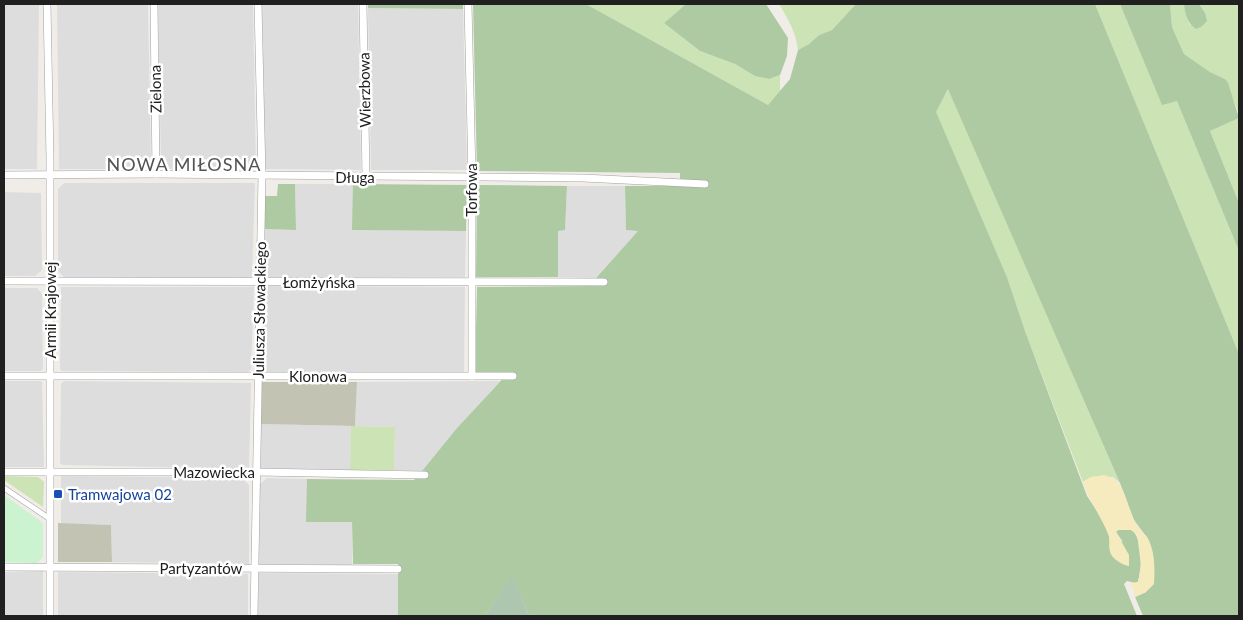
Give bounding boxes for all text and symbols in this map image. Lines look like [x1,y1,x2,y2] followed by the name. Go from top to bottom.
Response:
[354,52,374,128] street label: Wierzbowa
[146,65,164,113] street label: Zielona
[107,153,261,175] district label: NOWA MIŁOSNA
[462,163,480,217] street label: Torfowa
[335,168,375,186] street label: Długa
[249,241,269,379] street label: Juliusza Słowackiego
[41,262,59,358] street label: Armii Krajowej
[283,273,355,291] street label: Łomżyńska
[289,367,347,385] street label: Klonowa
[173,463,255,481] street label: Mazowiecka
[68,485,172,503] place label: Tramwajowa 02
[52,488,64,500] marker: Tramwajowa 02
[160,559,243,577] street label: Partyzantów

